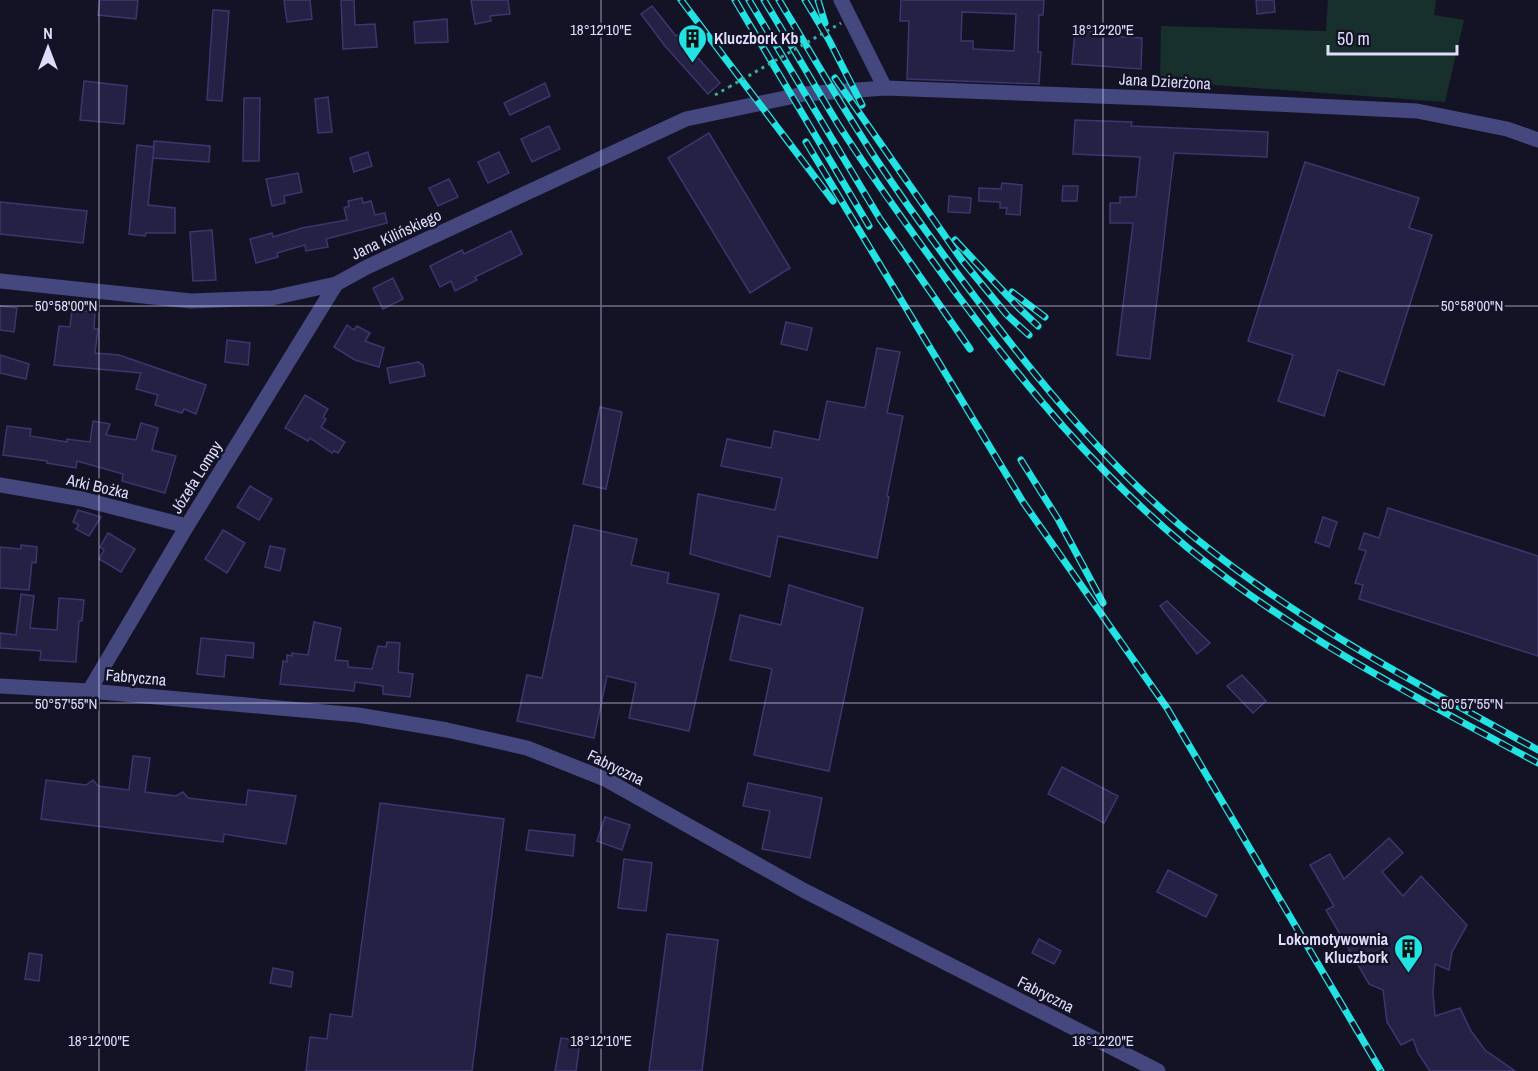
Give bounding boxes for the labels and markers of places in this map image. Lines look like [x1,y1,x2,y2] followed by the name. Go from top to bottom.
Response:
[677,22,709,64] building icon: Kluczbork Kb
[714,27,799,49] place label: Kluczbork Kb
[1278,928,1389,968] place label: Lokomotywownia Kluczbork
[1393,932,1425,974] building icon: Lokomotywownia Kluczbork

